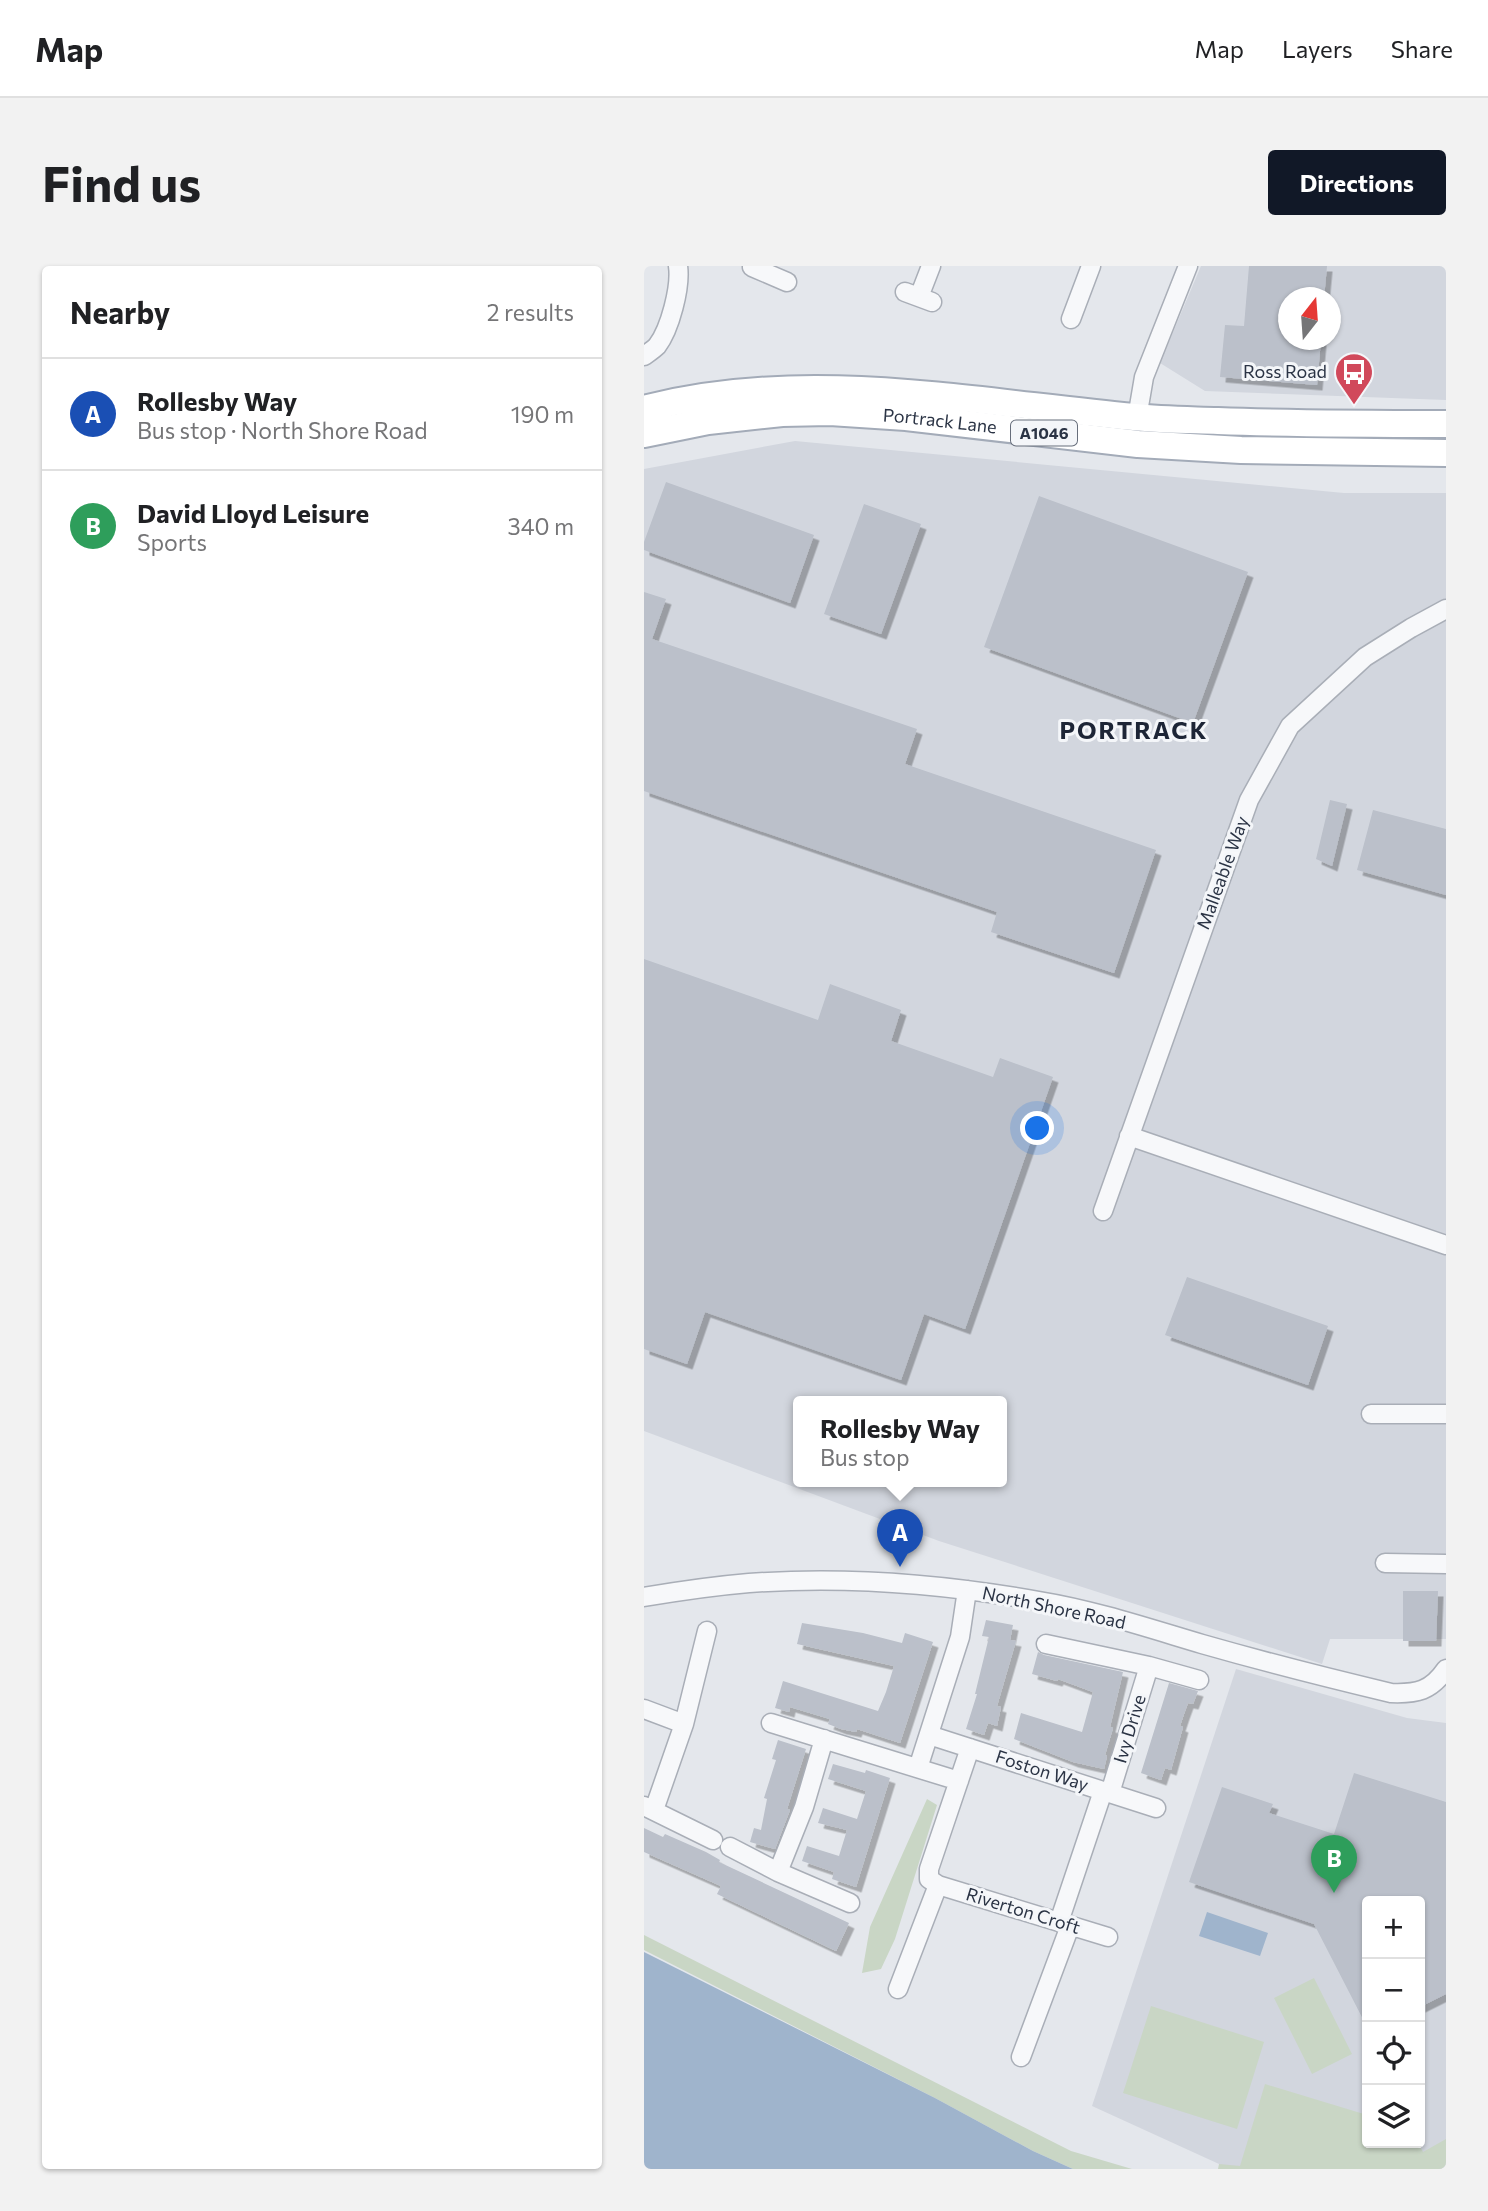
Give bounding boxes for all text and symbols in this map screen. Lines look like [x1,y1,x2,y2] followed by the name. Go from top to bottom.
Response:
[35,28,103,69] text: Map
[1195,34,1244,63] text: Map
[1282,34,1353,63] text: Layers
[1391,34,1453,63] text: Share
[1268,150,1446,215] button: Directions
[42,152,201,212] text: Find us
[1278,287,1341,350] north arrow
[70,293,170,330] text: Nearby
[487,298,574,326] text: 2 results
[1333,351,1375,406] bus stop icon: Ross Road
[1243,360,1327,382] place label: Ross Road
[137,385,297,416] text: Rollesby Way
[85,400,101,428] text: A
[511,400,574,428] text: 190 m
[882,404,998,437] street label: Portrack Lane
[137,416,428,444] text: Bus stop · North Shore Road
[1011,420,1077,446] road number: A1046
[137,497,369,528] text: David Lloyd Leisure
[85,512,101,540] text: B
[508,512,574,540] text: 340 m
[137,528,207,556] text: Sports
[1059,715,1209,744] district label: PORTRACK
[1191,813,1253,932] street label: Malleable Way
[1020,1111,1054,1145] your location
[793,1396,1007,1487] popup
[820,1412,980,1443] text: Rollesby Way
[820,1443,910,1471] text: Bus stop
[877,1509,923,1567] pin: A
[980,1581,1128,1633] street label: North Shore Road
[1108,1692,1150,1766] street label: Ivy Drive
[993,1745,1092,1795] street label: Foston Way
[1311,1835,1357,1893] pin: B
[963,1882,1083,1938] street label: Riverton Croft
[1362,1896,1425,2148] map controls
[1362,1896,1425,1959] button: +
[1362,1959,1425,2022] button: −
[1362,2022,1425,2085] button: locate
[1362,2085,1425,2148] button: layers

